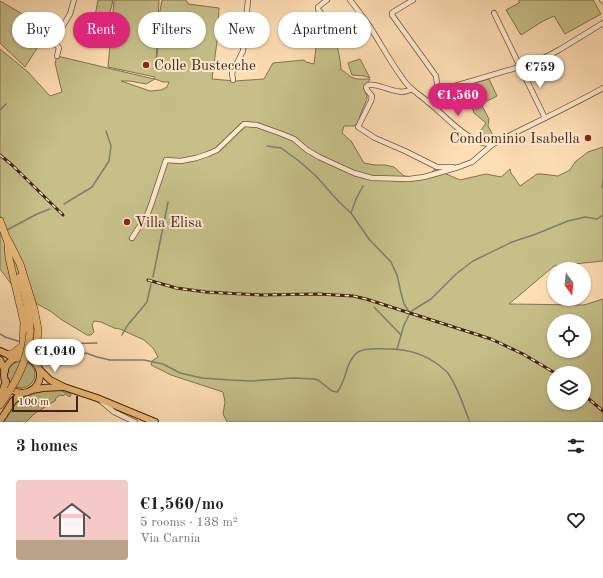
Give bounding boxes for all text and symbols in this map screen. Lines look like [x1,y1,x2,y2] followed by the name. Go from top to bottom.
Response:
[12,12,65,48] chip: Buy
[73,12,130,48] chip: Rent
[138,12,206,48] chip: Filters
[214,12,270,48] chip: New
[278,12,371,48] chip: Apartment
[516,55,564,89] pin: €759
[154,59,256,74] place label: Colle Bustecche
[141,60,151,70] marker: Colle Bustecche
[525,61,555,74] text: €759
[425,83,491,117] pin: €1,560
[437,89,479,102] text: €1,560
[449,132,581,147] place label: Condominio Isabella
[583,133,593,143] marker: Condominio Isabella
[135,216,203,231] place label: Villa Elisa
[122,217,132,227] marker: Villa Elisa
[547,262,591,306] north arrow
[547,262,591,410] map controls
[547,314,591,358] button: locate
[22,339,88,373] pin: €1,040
[34,345,76,358] text: €1,040
[547,366,591,410] button: layers
[12,394,78,413] scale bar
[18,397,49,408] text: 100 m
[565,435,587,457] icon: filters
[16,438,78,455] text: 3 homes
[48,496,96,544] icon: home
[140,496,224,513] text: €1,560/mo
[565,509,587,531] icon: heart
[140,516,238,529] text: 5 rooms · 138 m²
[140,532,200,545] text: Via Carnia

